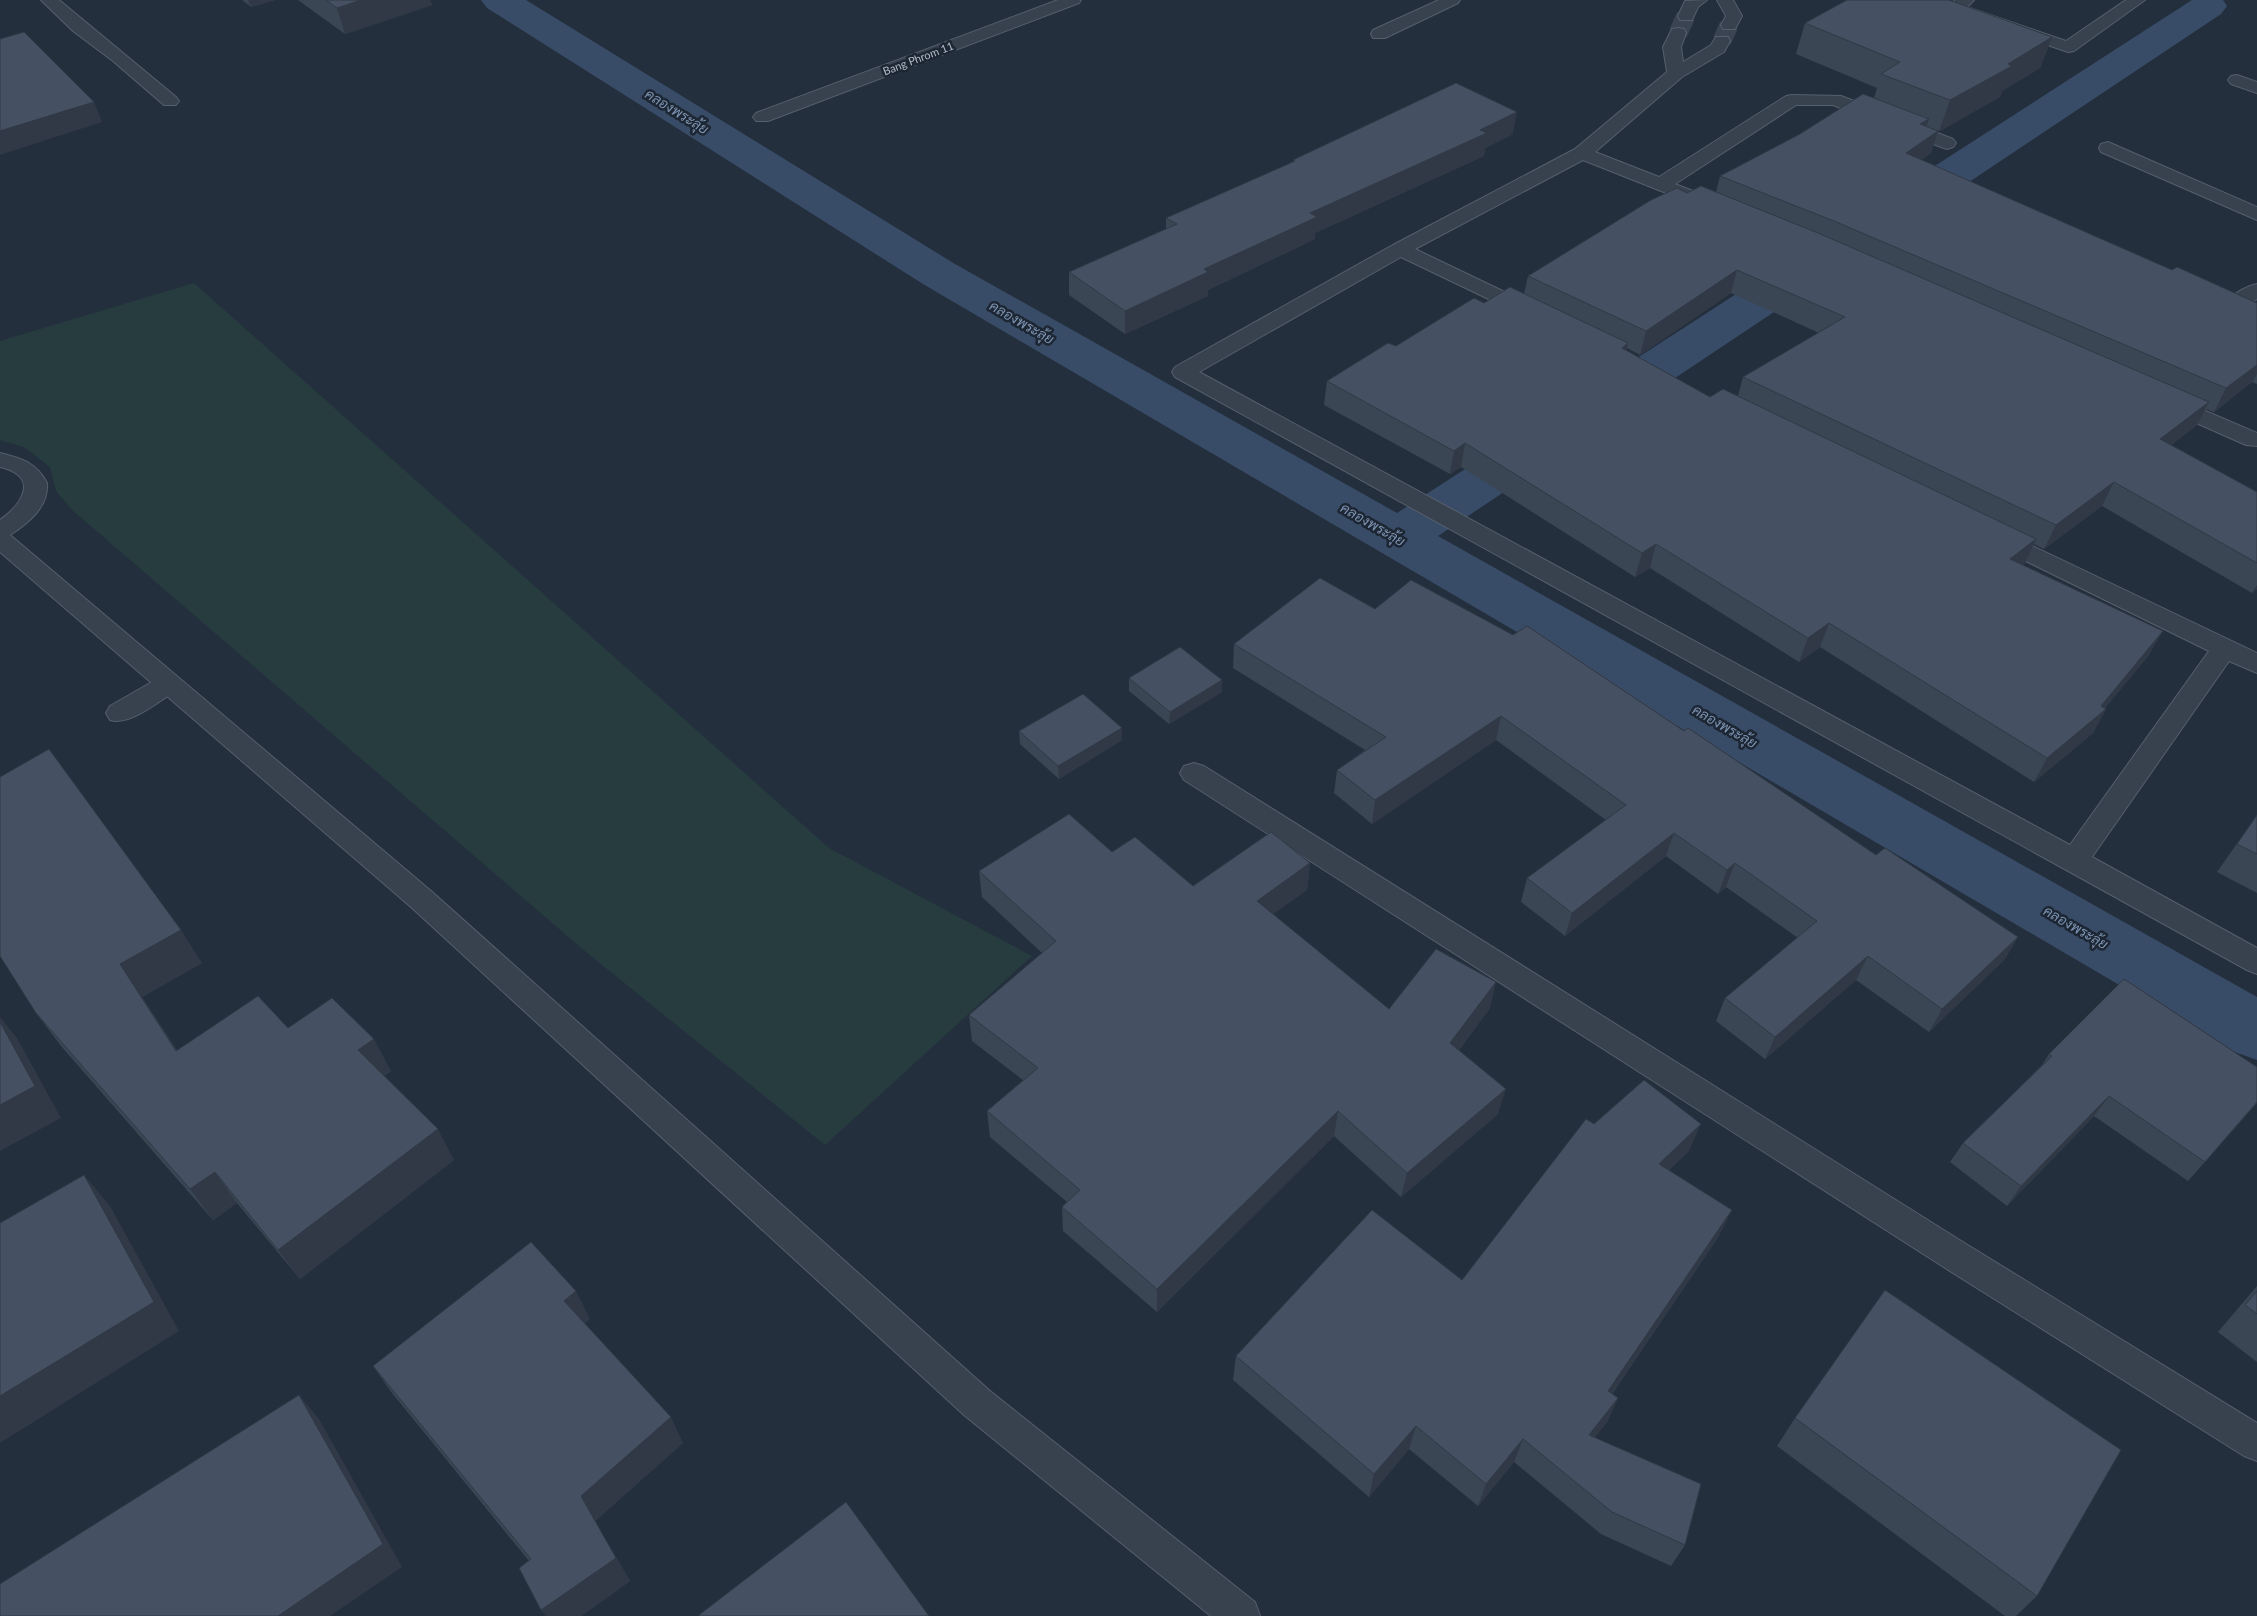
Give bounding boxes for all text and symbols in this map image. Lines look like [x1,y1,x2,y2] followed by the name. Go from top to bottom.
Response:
[881,39,955,77] street label: Bang Phrom 11
[641,85,712,139] water label: คลองพระลุ้ย
[986,297,1057,349] water label: คลองพระลุ้ย
[1337,499,1408,551] water label: คลองพระลุ้ย
[1689,701,1760,753] water label: คลองพระลุ้ย
[2040,902,2111,954] water label: คลองพระลุ้ย

